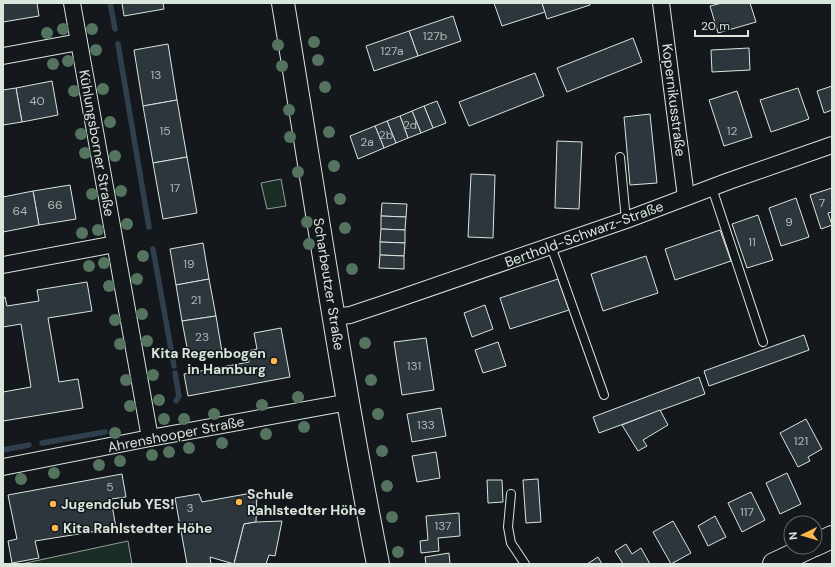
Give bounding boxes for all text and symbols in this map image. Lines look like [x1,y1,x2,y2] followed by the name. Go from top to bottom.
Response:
[695,12,748,38] scale bar
[701,18,730,34] text: 20 m
[423,28,447,44] house number: 127b
[381,43,403,59] house number: 127a
[658,43,690,157] street label: Kopernikusstraße
[151,67,161,83] house number: 13
[75,68,119,218] street label: Kühlungsborner Straße
[29,93,45,109] house number: 40
[403,117,417,133] house number: 2d
[159,123,171,139] house number: 15
[727,123,737,139] house number: 12
[379,127,393,143] house number: 2b
[360,134,374,150] house number: 2a
[170,180,180,196] house number: 17
[819,195,825,211] house number: 7
[47,197,63,213] house number: 66
[502,197,666,271] street label: Berthold-Schwarz-Straße
[13,203,27,219] house number: 64
[785,214,793,230] house number: 9
[310,216,348,352] street label: Scharbeutzer Straße
[748,234,756,250] house number: 11
[183,256,195,272] house number: 19
[191,292,201,308] house number: 21
[195,329,209,345] house number: 23
[151,344,266,378] place label: Kita Regenbogen in Hamburg
[269,356,279,366] marker: Kita Regenbogen in Hamburg
[407,358,421,374] house number: 131
[106,412,246,456] street label: Ahrenshooper Straße
[417,417,435,433] house number: 133
[794,433,808,449] house number: 121
[106,479,114,495] house number: 5
[247,485,366,519] place label: Schule Rahlstedter Höhe
[61,495,175,513] place label: Jugendclub YES!
[234,497,244,507] marker: Schule Rahlstedter Höhe
[48,499,58,509] marker: Jugendclub YES!
[186,500,194,516] house number: 3
[740,504,754,520] house number: 117
[783,515,823,555] north arrow
[434,518,452,534] house number: 137
[63,519,212,537] place label: Kita Rahlstedter Höhe
[50,523,60,533] marker: Kita Rahlstedter Höhe
[786,531,800,540] text: N

